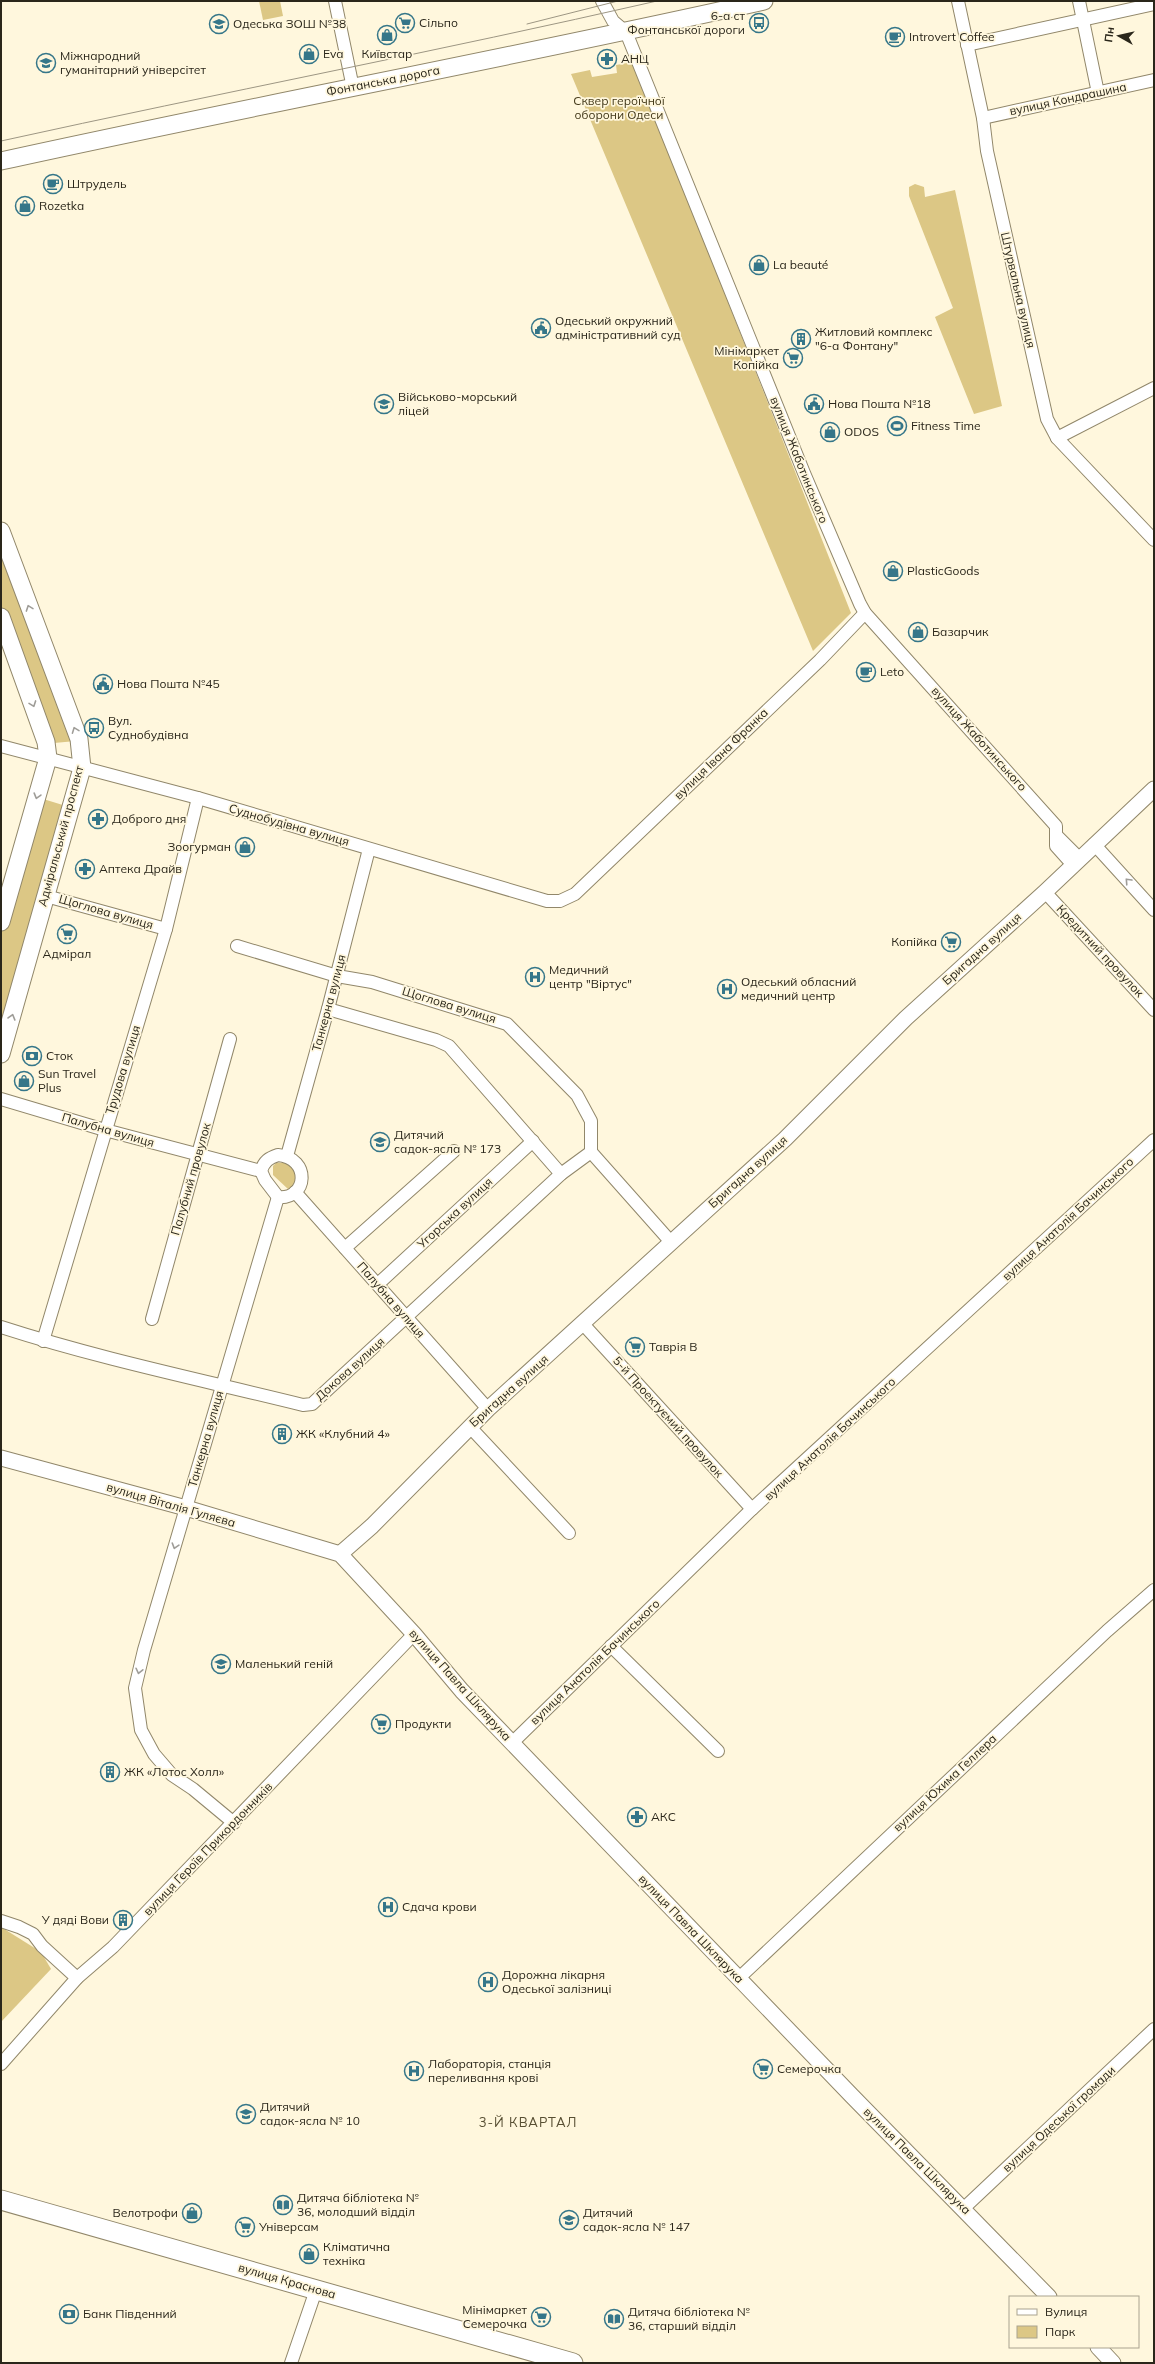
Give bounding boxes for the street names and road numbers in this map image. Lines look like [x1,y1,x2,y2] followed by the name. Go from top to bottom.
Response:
[325,62,441,99] street label: Фонтанська дорога
[1008,79,1128,118] street label: вулиця Кондрашина
[998,230,1039,349] street label: Штурвальна вулиця
[767,394,832,525] street label: вулиця Жаботинського
[928,683,1030,794] street label: вулиця Жаботинського
[671,705,771,802] street label: вулиця Івана Франка
[34,763,87,908] street label: Адміральський проспект
[227,800,351,849] street label: Суднобудівна вулиця
[57,891,155,932] street label: Щоглова вулиця
[1054,901,1148,1000] street label: Кредитний провулок
[939,909,1024,988] street label: Бригадна вулиця
[308,953,349,1053] street label: Танкерна вулиця
[400,983,498,1026] street label: Щоглова вулиця
[102,1024,143,1116] street label: Трудова вулиця
[60,1109,156,1150] street label: Палубна вулиця
[167,1120,214,1237] street label: Палубний провулок
[705,1132,790,1211] street label: Бригадна вулиця
[999,1154,1137,1284] street label: вулиця Анатолія Бачинського
[413,1174,495,1252] street label: Угорська вулиця
[354,1259,428,1341] street label: Палубна вулиця
[312,1334,387,1404] street label: Докова вулиця
[466,1351,551,1430] street label: Бригадна вулиця
[610,1353,727,1481] street label: 5-й Проектуємий провулок
[761,1374,899,1504] street label: вулиця Анатолія Бачинського
[185,1389,226,1489] street label: Танкерна вулиця
[105,1479,237,1530] street label: вулиця Віталія Гуляєва
[527,1596,663,1728] street label: вулиця Анатолія Бачинського
[406,1626,515,1744] street label: вулиця Павла Шклярука
[890,1731,1000,1835] street label: вулиця Юхима Геллера
[140,1779,276,1918] street label: вулиця Героїв Прикордонників
[635,1871,747,1986] street label: вулиця Павла Шклярука
[999,2062,1118,2175] street label: вулиця Одеської громади
[861,2104,974,2217] street label: вулиця Павла Шклярука
[237,2259,338,2302] street label: вулиця Краснова

